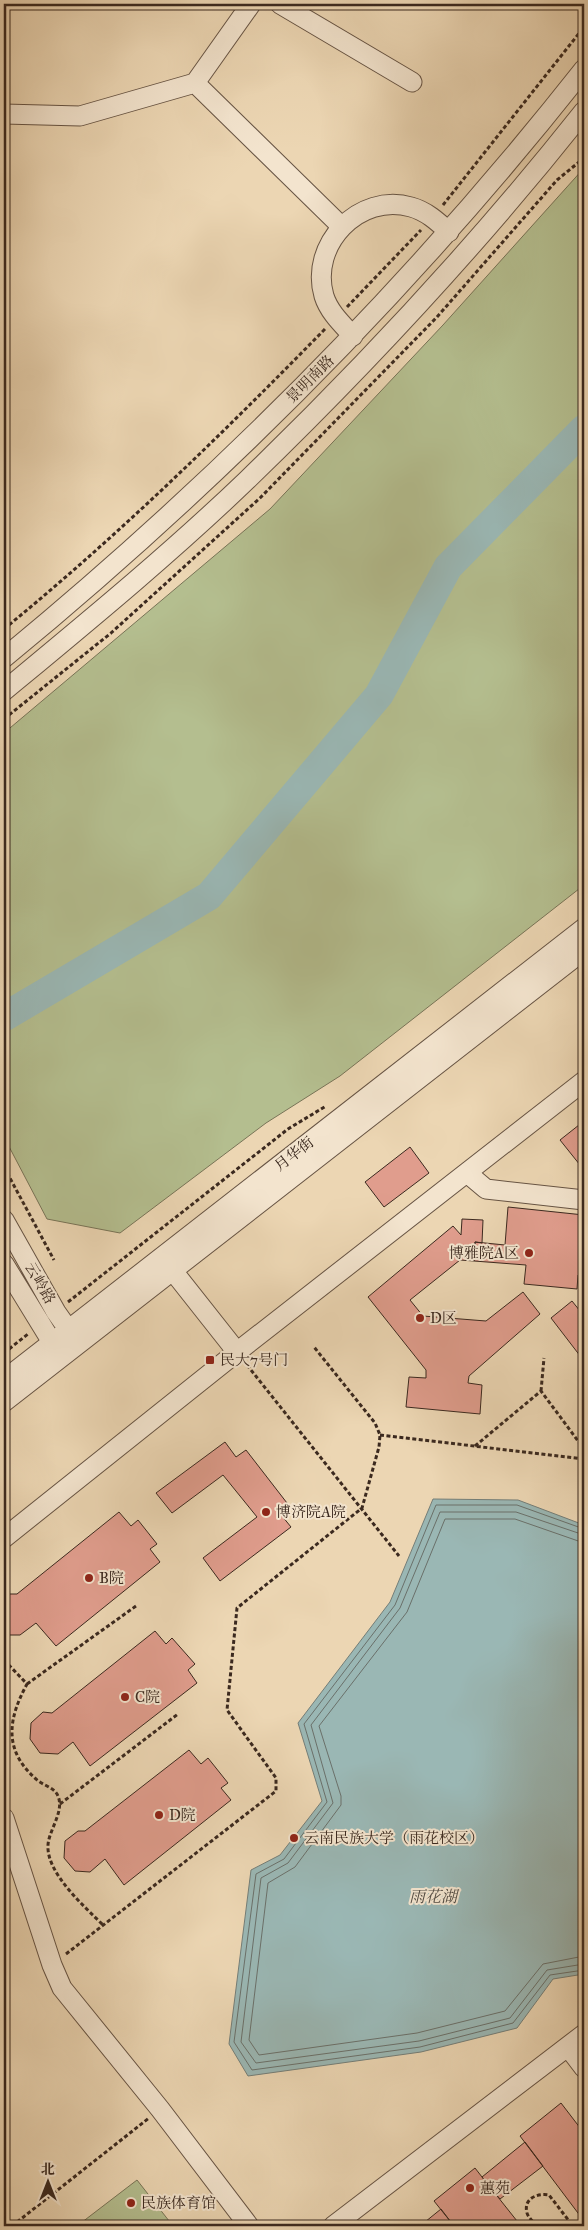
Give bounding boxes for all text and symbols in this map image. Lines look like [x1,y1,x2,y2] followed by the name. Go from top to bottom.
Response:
[282,351,338,407] street label: 景明南路
[271,1133,317,1175] street label: 月华街
[449,1244,519,1262] place label: 博雅院A区
[523,1247,535,1259] marker: 博雅院A区
[21,1259,59,1307] street label: 云岭路
[430,1309,457,1327] place label: D区
[414,1312,426,1324] marker: D区
[220,1351,288,1369] place label: 民大7号门
[204,1354,216,1366] marker: 民大7号门
[276,1503,346,1521] place label: 博济院A院
[260,1506,272,1518] marker: 博济院A院
[99,1569,124,1587] place label: B院
[83,1572,95,1584] marker: B院
[135,1688,160,1706] place label: C院
[119,1691,131,1703] marker: C院
[169,1806,196,1824] place label: D院
[153,1809,165,1821] marker: D院
[304,1829,484,1847] place label: 云南民族大学（雨花校区）
[288,1832,300,1844] marker: 云南民族大学（雨花校区）
[409,1887,460,1906] water label: 雨花湖
[22,2158,72,2208] north arrow
[41,2161,55,2178] text: 北
[480,2179,510,2197] place label: 蕙苑
[464,2182,476,2194] marker: 蕙苑
[141,2194,216,2212] place label: 民族体育馆
[125,2197,137,2209] marker: 民族体育馆

